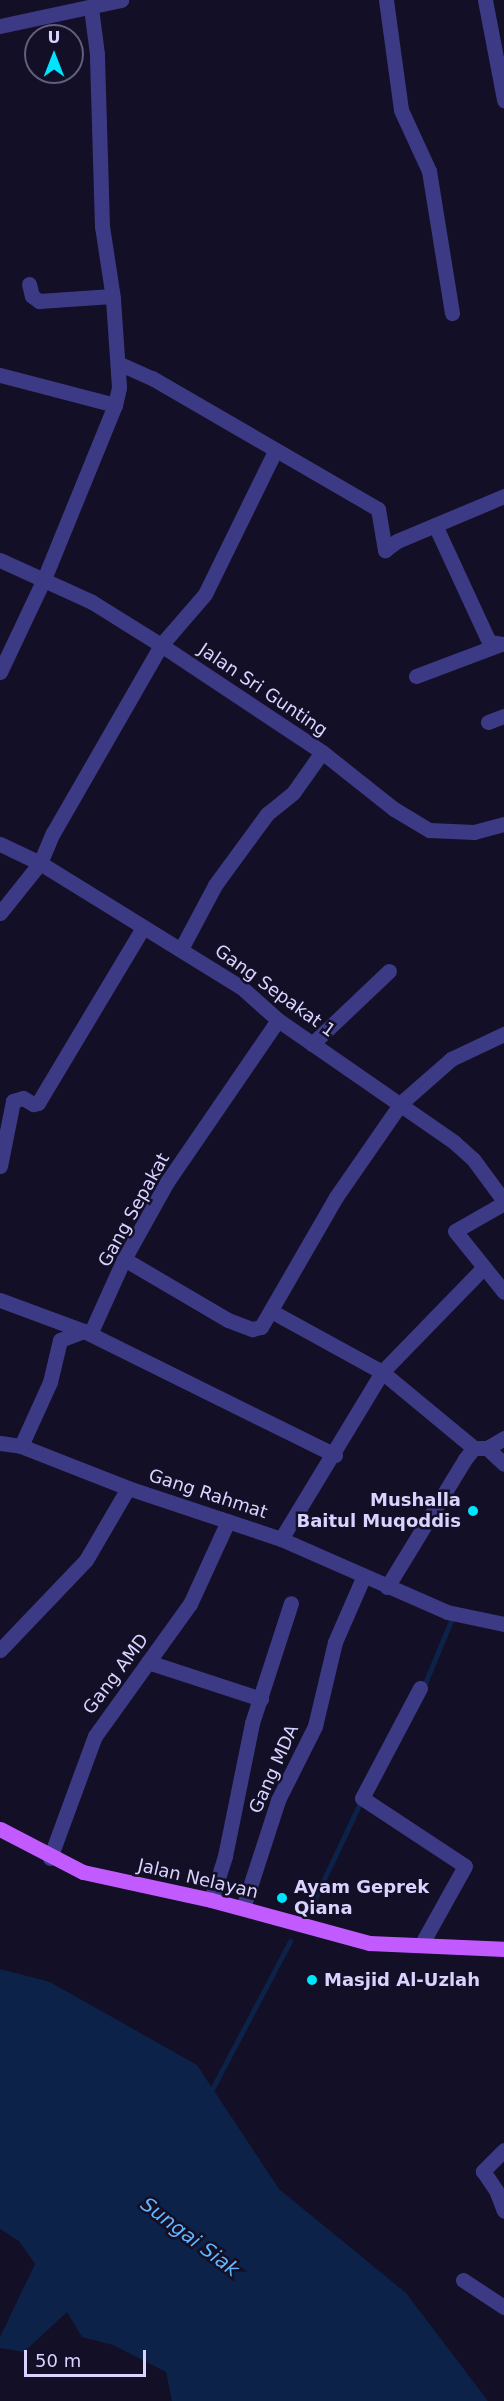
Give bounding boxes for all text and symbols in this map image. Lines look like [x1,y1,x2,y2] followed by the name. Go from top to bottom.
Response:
[24,24,84,84] north arrow
[48,28,61,47] text: U
[194,639,332,741] street label: Jalan Sri Gunting
[210,940,340,1042] street label: Gang Sepakat 1
[94,1149,174,1271] street label: Gang Sepakat
[146,1465,270,1523] street label: Gang Rahmat
[296,1490,461,1532] place label: Mushalla Baitul Muqoddis
[466,1504,480,1518] marker: Mushalla Baitul Muqoddis
[79,1629,153,1719] street label: Gang AMD
[245,1721,303,1817] street label: Gang MDA
[136,1855,260,1903] street label: Jalan Nelayan
[294,1877,429,1920] place label: Ayam Geprek Qiana
[275,1891,289,1905] marker: Ayam Geprek Qiana
[324,1969,480,1991] place label: Masjid Al-Uzlah
[305,1973,319,1987] marker: Masjid Al-Uzlah
[136,2192,244,2282] water label: Sungai Siak
[27,2338,148,2376] scale bar
[35,2350,81,2371] text: 50 m

